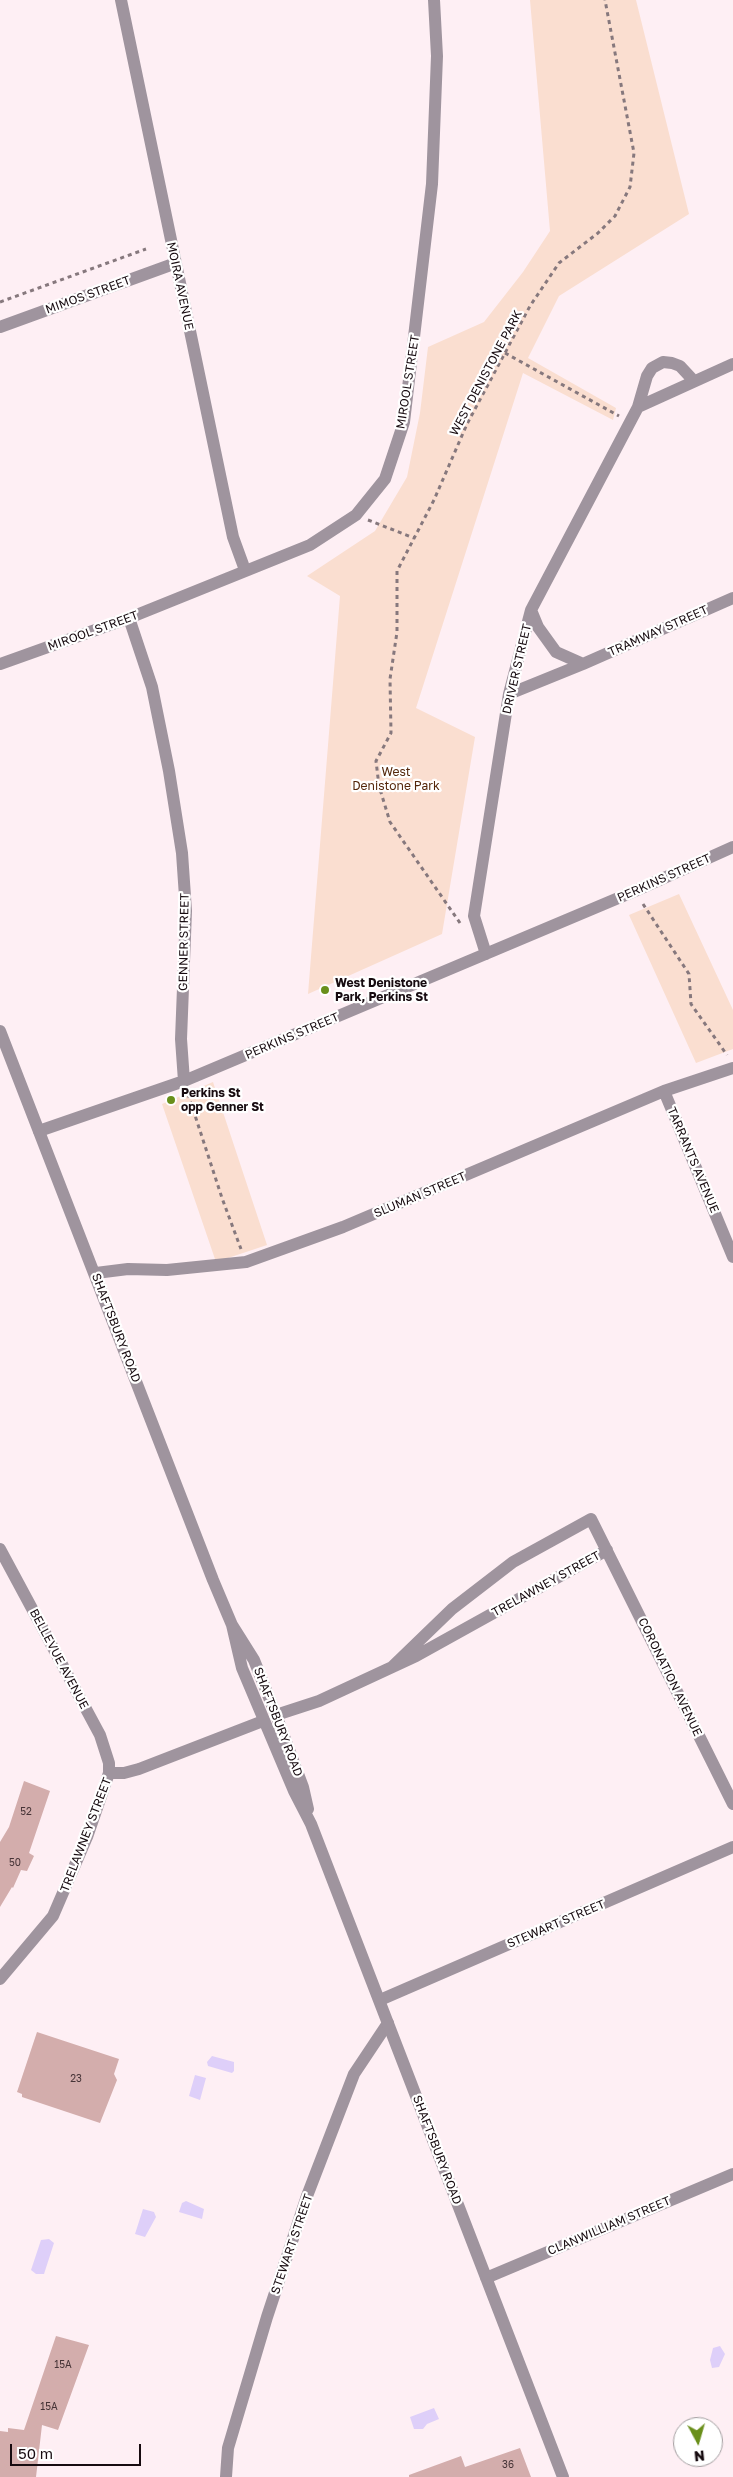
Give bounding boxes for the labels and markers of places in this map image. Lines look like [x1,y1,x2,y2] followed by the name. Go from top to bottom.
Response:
[335,976,428,1004] place label: West Denistone Park, Perkins St
[319,984,331,996] marker: West Denistone Park, Perkins St
[181,1086,264,1114] place label: Perkins St opp Genner St
[165,1094,177,1106] marker: Perkins St opp Genner St

